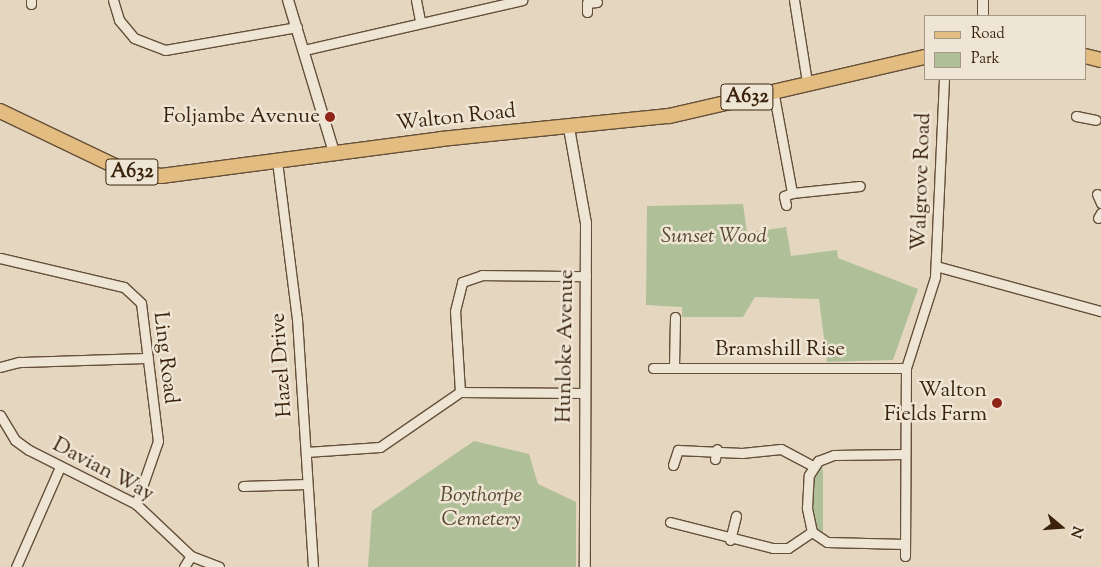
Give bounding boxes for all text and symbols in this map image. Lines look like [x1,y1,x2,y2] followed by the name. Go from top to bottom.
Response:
[924,15,1086,80] legend
[971,24,1005,45] text: Road
[971,49,1000,70] text: Park
[720,80,774,114] road number: A632
[395,99,517,137] street label: Walton Road
[163,104,320,130] place label: Foljambe Avenue
[324,111,336,123] marker: Foljambe Avenue
[907,112,937,252] street label: Walgrove Road
[104,154,160,190] road number: A632
[661,224,767,250] park label: Sunset Wood
[552,269,580,423] street label: Hunloke Avenue
[147,310,183,406] street label: Ling Road
[266,312,298,418] street label: Hazel Drive
[715,337,845,363] street label: Bramshill Rise
[884,378,987,428] place label: Walton Fields Farm
[991,397,1003,409] marker: Walton Fields Farm
[48,433,158,507] street label: Davian Way
[440,483,522,533] park label: Boythorpe Cemetery
[1036,502,1086,552] north arrow
[1064,523,1087,540] text: N

